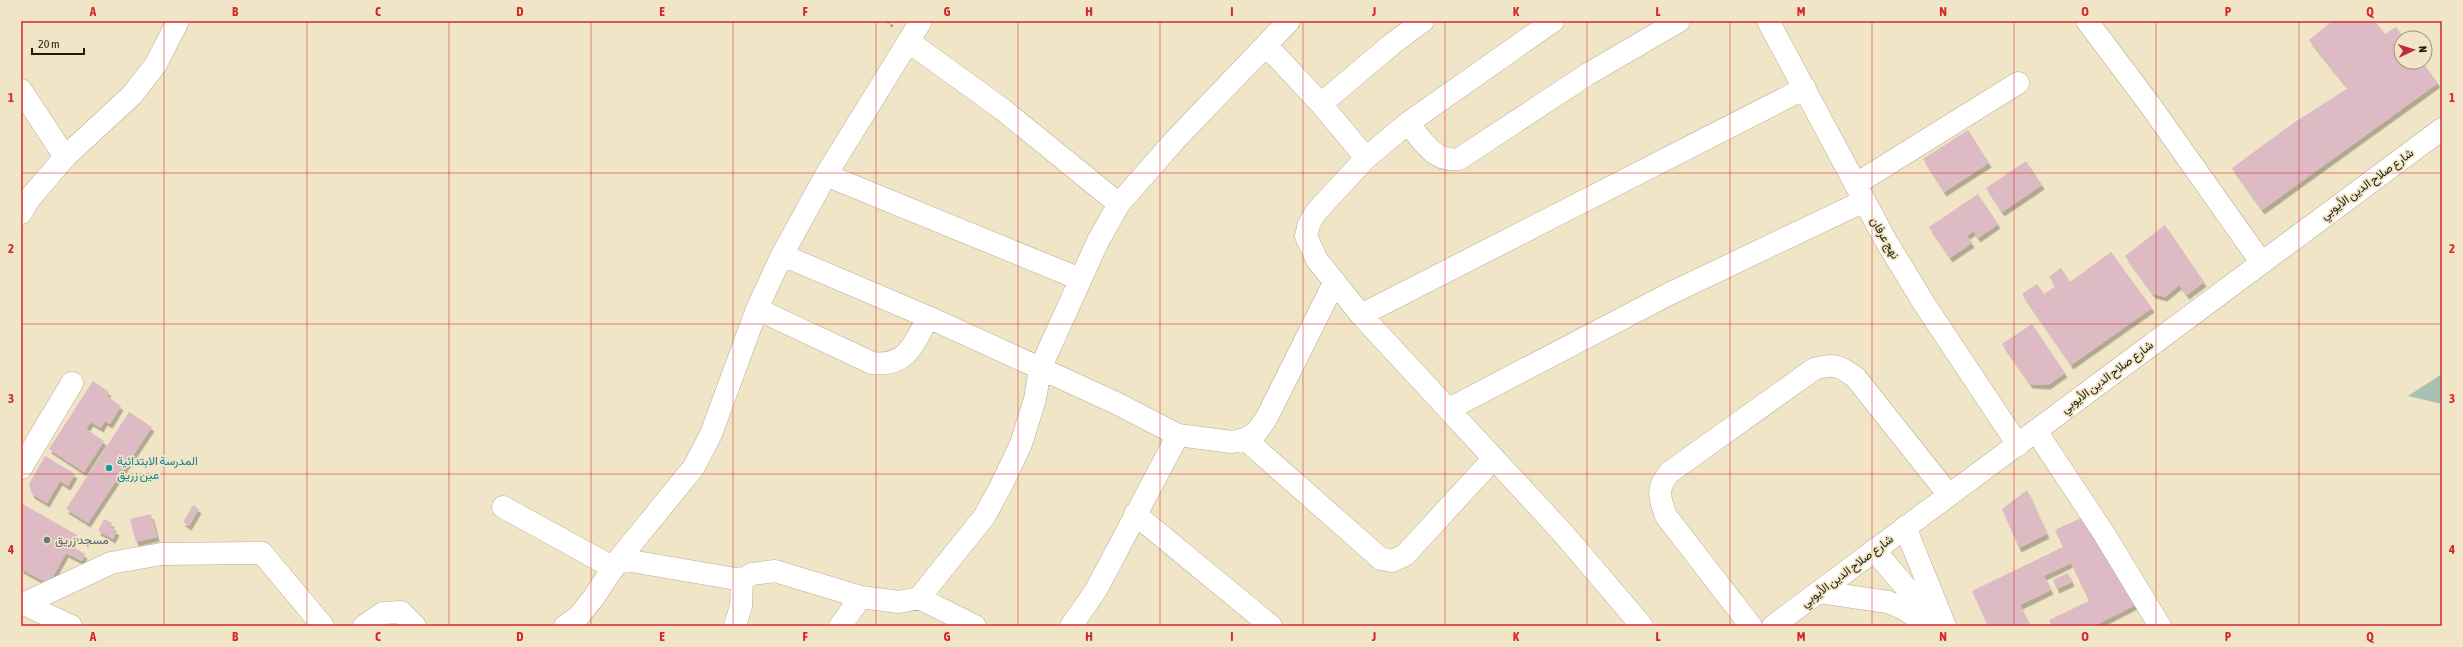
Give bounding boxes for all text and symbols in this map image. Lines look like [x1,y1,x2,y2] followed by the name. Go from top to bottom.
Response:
[89,4,97,19] text: A
[232,4,239,19] text: B
[375,4,381,19] text: C
[516,4,524,19] text: D
[659,4,665,19] text: E
[802,4,808,19] text: F
[944,4,951,19] text: G
[1085,4,1093,19] text: H
[1230,4,1234,19] text: I
[1371,4,1376,19] text: J
[1513,4,1520,19] text: K
[1655,4,1661,19] text: L
[1797,4,1806,19] text: M
[1939,4,1947,19] text: N
[2081,4,2089,19] text: O
[2225,4,2232,19] text: P
[2366,4,2374,19] text: Q
[32,30,84,56] scale bar
[2393,30,2433,70] north arrow
[38,37,60,51] text: 20 m
[2417,46,2429,53] text: N
[8,90,14,105] text: 1
[2449,90,2455,105] text: 1
[2318,146,2418,225] street label: شارع صلاح الدين الأيوبي
[1866,215,1903,262] street label: نهج عرفان
[8,241,14,256] text: 2
[2449,241,2455,256] text: 2
[2058,338,2158,419] street label: شارع صلاح الدين الأيوبي
[8,391,14,406] text: 3
[2449,391,2455,406] text: 3
[117,454,198,483] place label: المدرسة الابتدائية عين زريق
[104,463,114,473] marker: المدرسة الابتدائية عين زريق
[1798,532,1898,613] street label: شارع صلاح الدين الأيوبي
[55,533,109,548] place label: مسجد زريق
[42,535,52,545] marker: مسجد زريق
[7,542,14,557] text: 4
[2448,542,2455,557] text: 4
[89,629,97,644] text: A
[232,629,239,644] text: B
[375,629,381,644] text: C
[516,629,524,644] text: D
[659,629,665,644] text: E
[802,629,808,644] text: F
[944,629,951,644] text: G
[1085,629,1093,644] text: H
[1230,629,1234,644] text: I
[1371,629,1376,644] text: J
[1513,629,1520,644] text: K
[1655,629,1661,644] text: L
[1797,629,1806,644] text: M
[1939,629,1947,644] text: N
[2081,629,2089,644] text: O
[2225,629,2232,644] text: P
[2366,629,2374,644] text: Q

